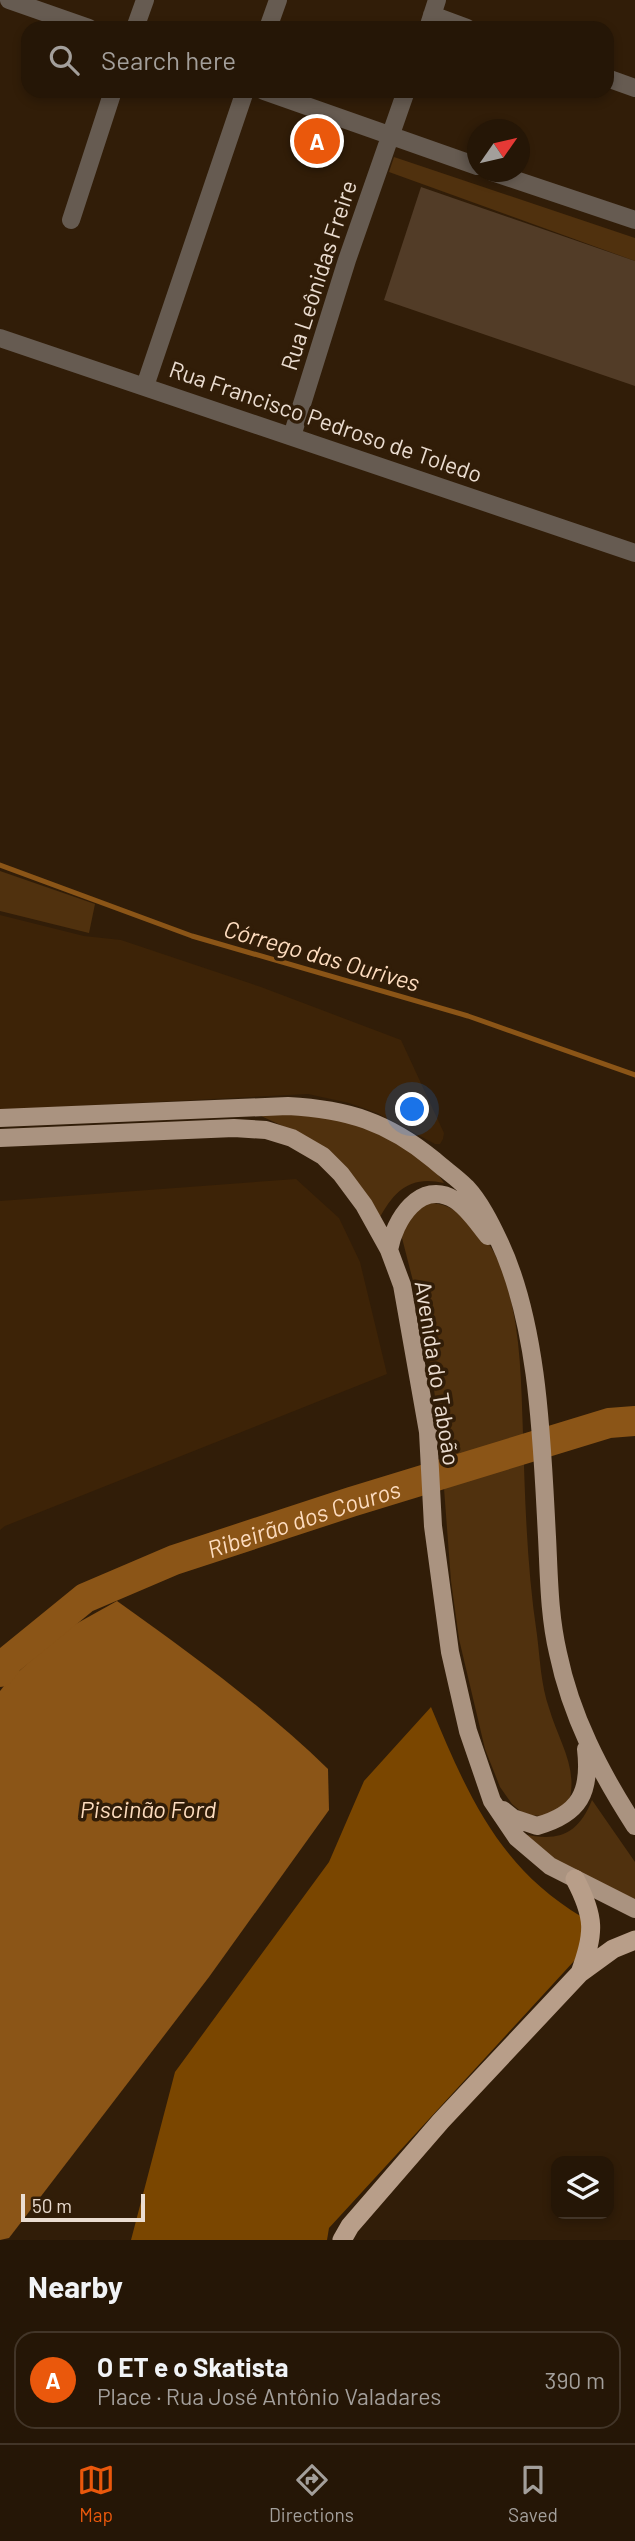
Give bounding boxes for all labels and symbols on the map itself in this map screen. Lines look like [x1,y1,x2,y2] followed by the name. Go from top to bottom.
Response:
[294,115,340,167] pin: A
[467,119,530,182] north arrow
[274,176,362,374] street label: Rua Leônidas Freire
[166,354,486,488] street label: Rua Francisco Pedroso de Toledo
[221,913,423,997] water label: Córrego das Ourives
[395,1092,429,1126] your location
[410,1279,466,1467] street label: Avenida do Taboão
[203,1473,404,1563] water label: Ribeirão dos Couros
[80,1794,217,1823] water label: Piscinão Ford
[21,2191,145,2223] scale bar

